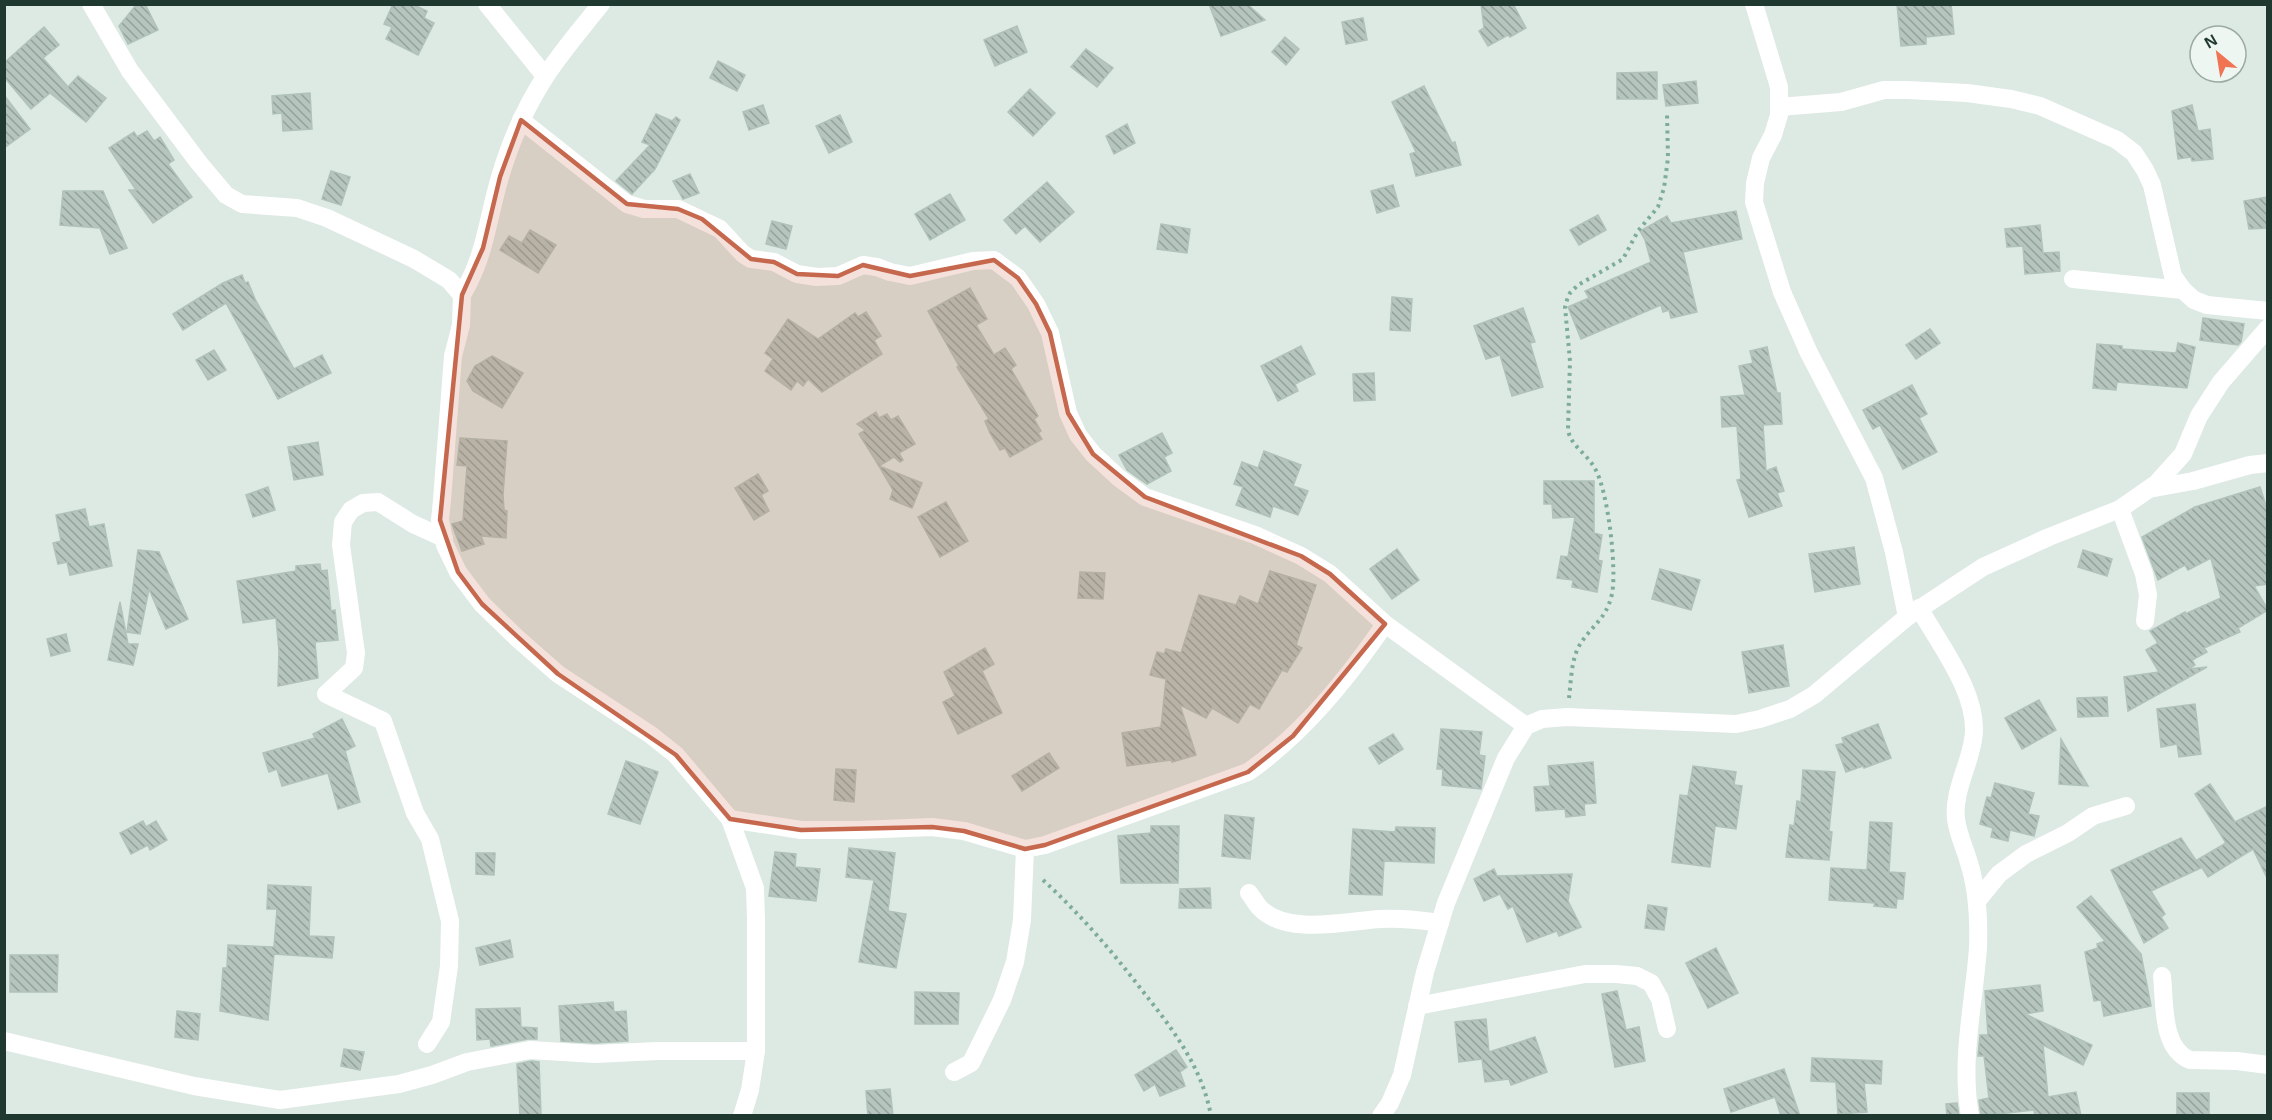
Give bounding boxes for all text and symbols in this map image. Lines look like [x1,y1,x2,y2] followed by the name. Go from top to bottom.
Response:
[2188,24,2248,84] north arrow
[2201,31,2220,52] text: N

